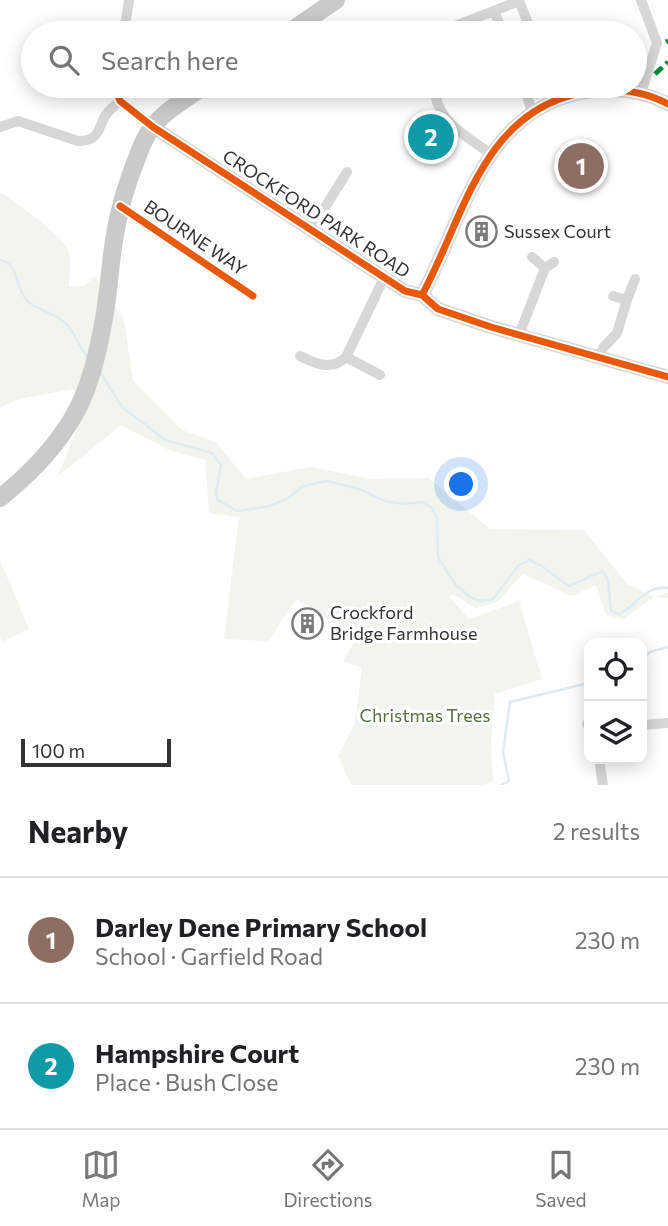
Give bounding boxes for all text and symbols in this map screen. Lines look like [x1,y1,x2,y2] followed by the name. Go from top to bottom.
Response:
[21,21,647,98] search box
[45,41,83,79] icon: search
[101,44,239,75] text: Search here
[408,111,454,163] pin: 2
[558,140,604,192] pin: 1
[219,144,414,282] street label: CROCKFORD PARK ROAD
[140,195,251,280] street label: BOURNE WAY
[464,215,498,249] building icon: Sussex Court
[504,220,611,242] place label: Sussex Court
[444,467,478,501] your location
[330,601,477,644] place label: Crockford Bridge Farmhouse
[290,606,324,640] building icon: Crockford Bridge Farmhouse
[584,638,647,764] map controls
[584,638,647,701] button: locate
[584,701,647,764] button: layers
[360,704,490,726] park label: Christmas Trees
[21,736,172,768] scale bar
[32,739,85,762] text: 100 m
[28,812,128,849] text: Nearby
[553,817,640,845] text: 2 results
[95,911,427,942] text: Darley Dene Primary School
[46,926,56,954] text: 1
[575,926,640,954] text: 230 m
[95,942,323,970] text: School · Garfield Road
[95,1037,299,1068] text: Hampshire Court
[44,1052,58,1080] text: 2
[575,1052,640,1080] text: 230 m
[95,1068,279,1096] text: Place · Bush Close
[81,1146,121,1211] tab: Map
[283,1146,373,1211] tab: Directions
[535,1146,587,1211] tab: Saved

